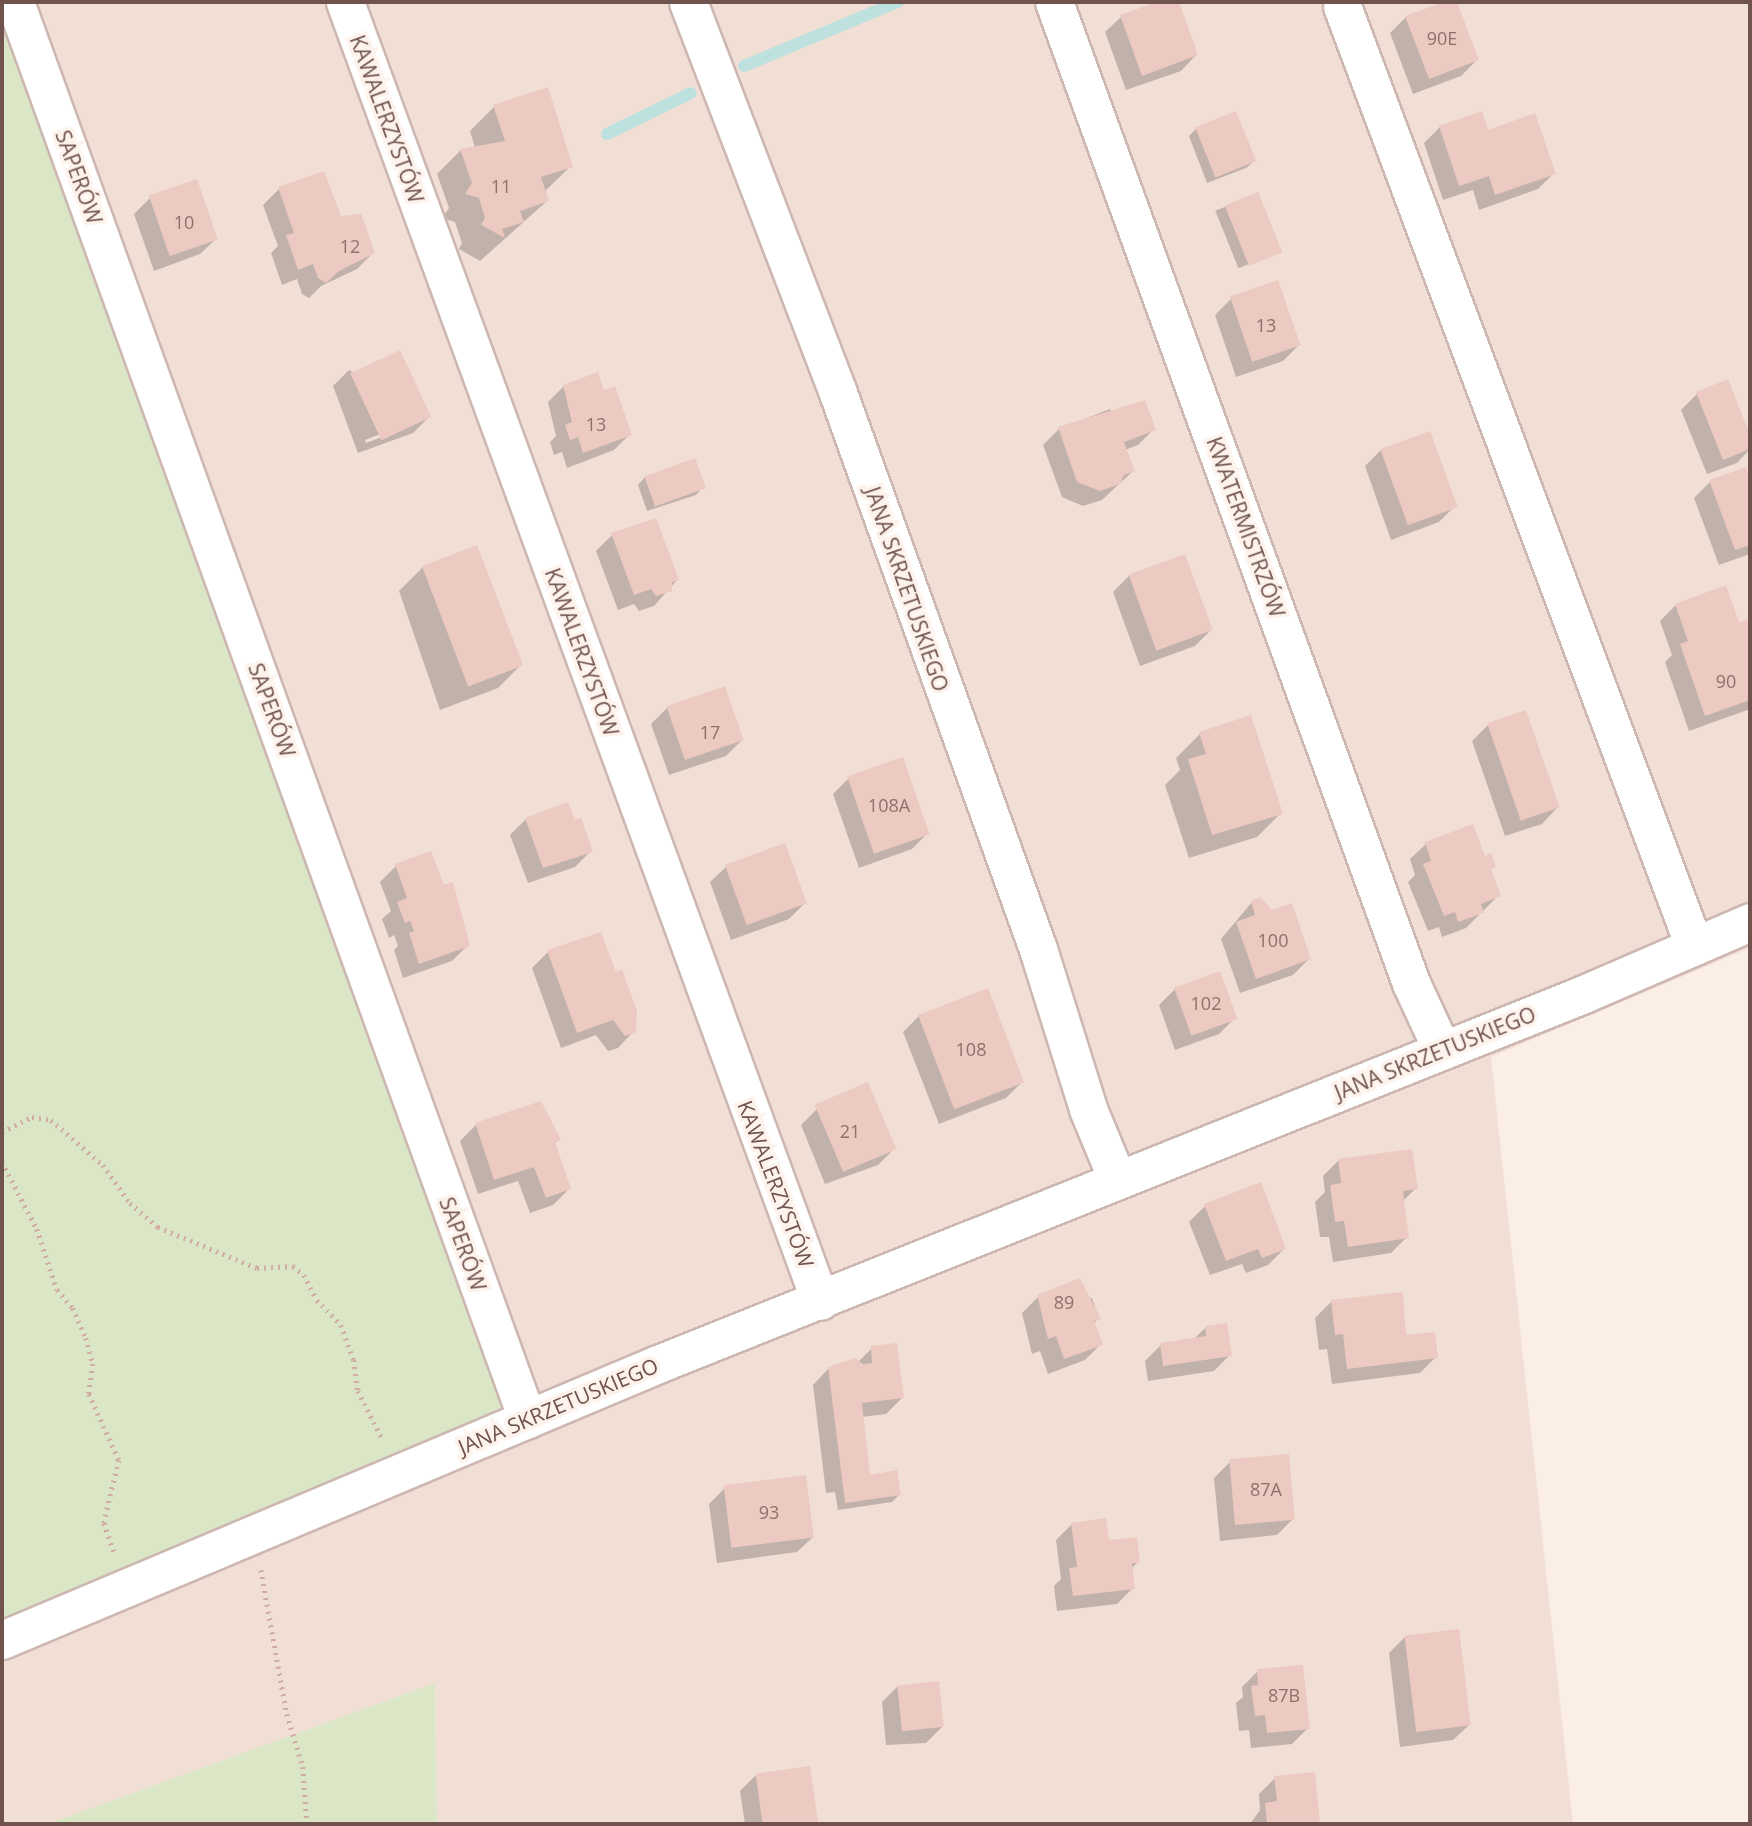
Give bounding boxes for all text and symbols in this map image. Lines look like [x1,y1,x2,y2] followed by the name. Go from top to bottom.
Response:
[1427,27,1457,49] house number: 90E
[345,32,429,206] street label: KAWALERZYSTÓW
[50,127,108,227] street label: SAPERÓW
[491,175,511,197] house number: 11
[174,211,194,233] house number: 10
[340,235,360,257] house number: 12
[1256,314,1276,336] house number: 13
[586,413,606,435] house number: 13
[1202,433,1290,621] street label: KWATERMISTRZÓW
[860,483,954,695] street label: JANA SKRZETUSKIEGO
[540,565,624,739] street label: KAWALERZYSTÓW
[243,660,301,760] street label: SAPERÓW
[1716,670,1736,692] house number: 90
[700,721,720,743] house number: 17
[868,794,910,816] house number: 108A
[1258,929,1288,951] house number: 100
[1191,992,1221,1014] house number: 102
[1331,1001,1539,1105] street label: JANA SKRZETUSKIEGO
[956,1038,986,1060] house number: 108
[733,1097,819,1271] street label: KAWALERZYSTÓW
[840,1120,860,1142] house number: 21
[434,1194,492,1294] street label: SAPERÓW
[1054,1291,1074,1313] house number: 89
[454,1352,662,1460] street label: JANA SKRZETUSKIEGO
[1250,1478,1282,1500] house number: 87A
[759,1501,779,1523] house number: 93
[1268,1684,1300,1706] house number: 87B

